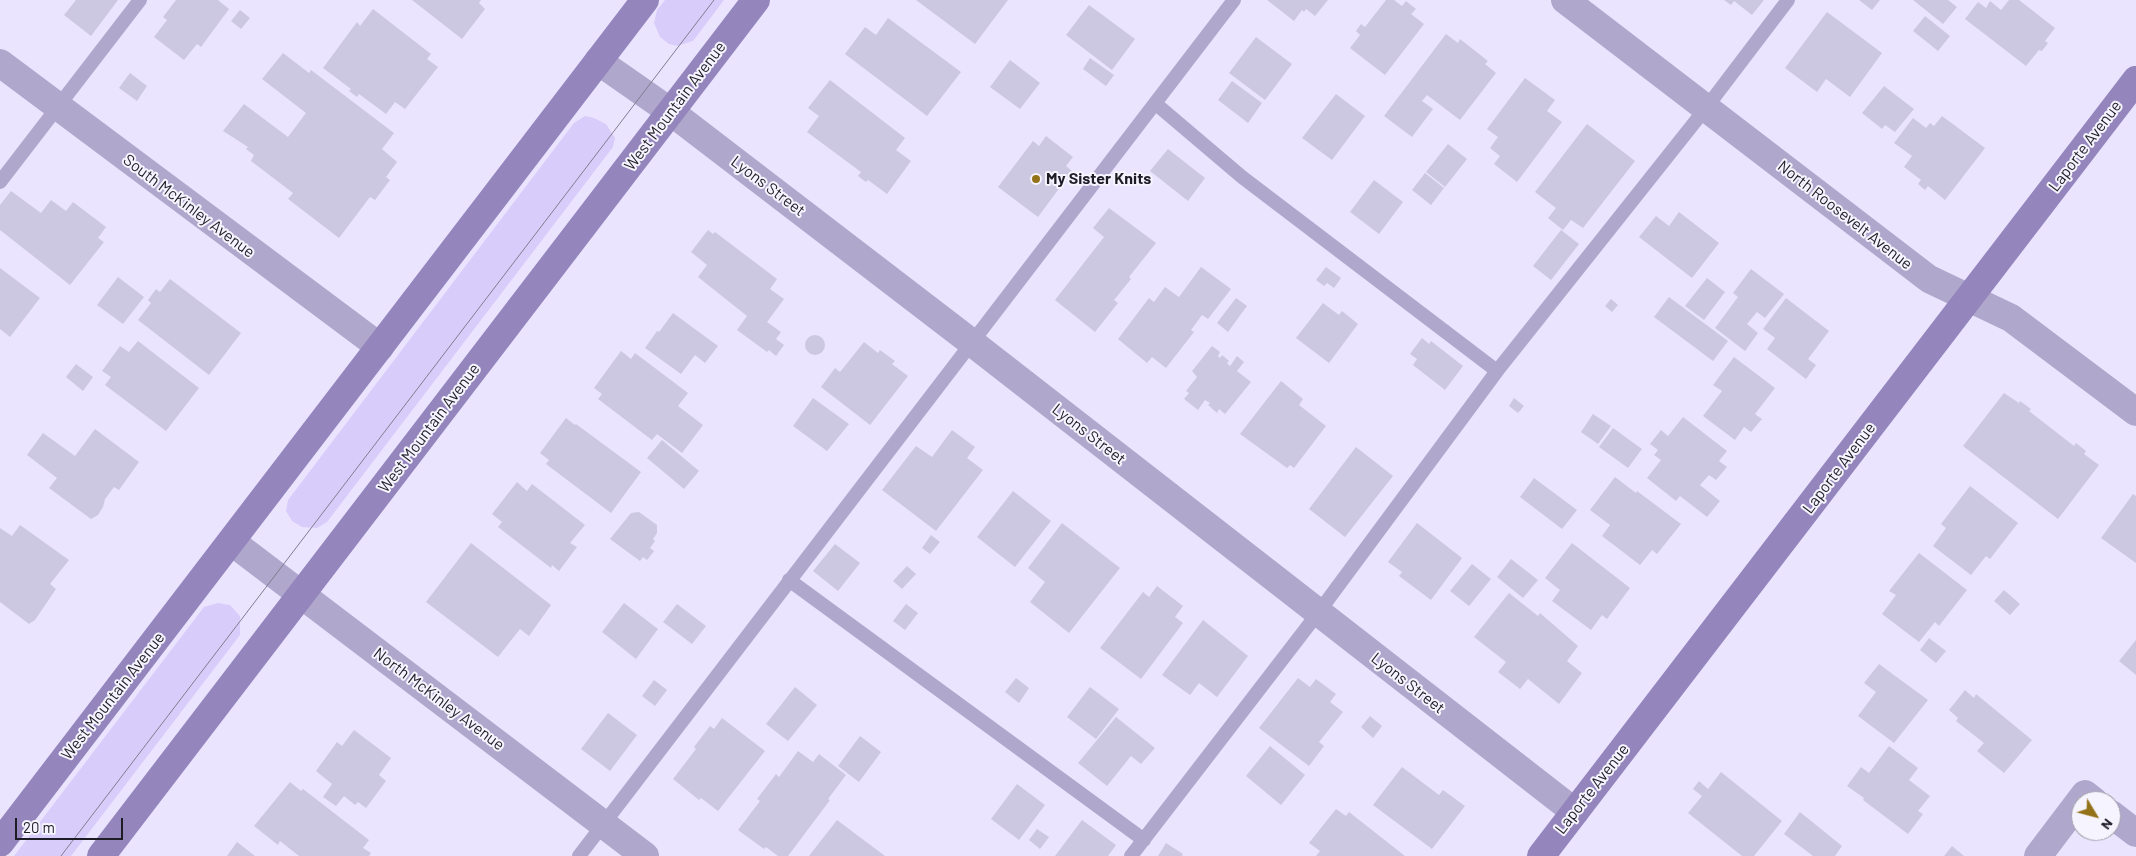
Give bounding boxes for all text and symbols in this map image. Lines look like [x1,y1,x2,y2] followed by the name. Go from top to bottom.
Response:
[620,38,730,174] street label: West Mountain Avenue
[2045,97,2125,195] street label: Laporte Avenue
[119,150,259,262] street label: South McKinley Avenue
[727,152,809,220] street label: Lyons Street
[1774,156,1916,274] street label: North Roosevelt Avenue
[1046,169,1151,189] place label: My Sister Knits
[1030,173,1042,185] marker: My Sister Knits
[374,360,484,496] street label: West Mountain Avenue
[1048,399,1130,469] street label: Lyons Street
[1799,419,1879,517] street label: Laporte Avenue
[57,628,169,764] street label: West Mountain Avenue
[370,644,508,754] street label: North McKinley Avenue
[1367,648,1449,718] street label: Lyons Street
[1551,740,1633,838] street label: Laporte Avenue
[2071,791,2121,841] north arrow
[18,808,125,840] scale bar
[2098,816,2117,834] text: N
[23,818,55,836] text: 20 m

